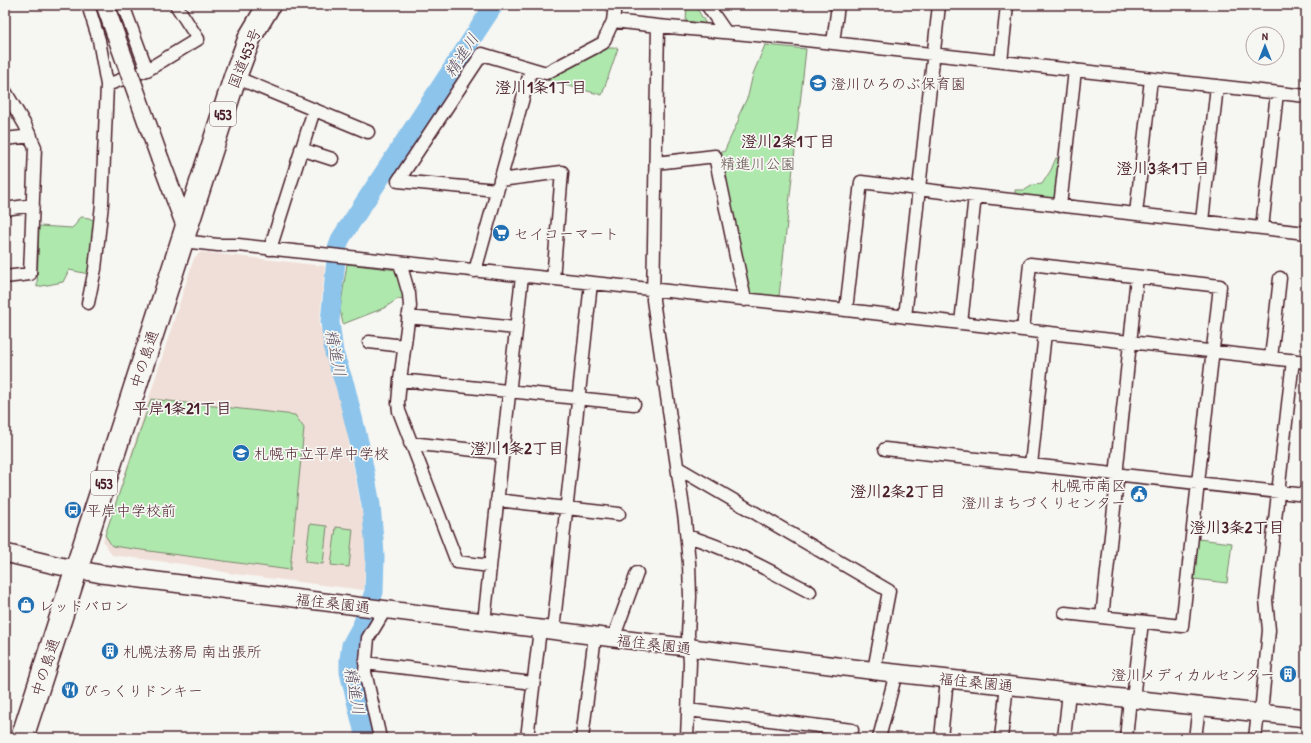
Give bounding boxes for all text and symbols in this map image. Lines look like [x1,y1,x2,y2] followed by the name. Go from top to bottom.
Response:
[222,25,266,91] street label: 国道453号
[1245,26,1285,66] north arrow
[439,29,483,81] water label: 精進川
[1262,29,1268,43] text: N
[808,73,828,93] school or university icon: 澄川ひろのぶ保育園
[831,73,966,94] place label: 澄川ひろのぶ保育園
[495,76,587,98] district label: 澄川1条1丁目
[210,102,236,126] road number: 453
[741,130,835,152] district label: 澄川2条1丁目
[720,153,796,174] park label: 精進川公園
[1117,157,1209,179] district label: 澄川3条1丁目
[491,223,511,243] supermarket icon: セイコーマート
[514,223,619,244] place label: セイコーマート
[125,327,163,391] street label: 中の島通
[320,327,352,379] water label: 精進川
[132,397,232,419] district label: 平岸1条21丁目
[470,437,564,459] district label: 澄川1条2丁目
[231,443,251,463] school or university icon: 札幌市立平岸中学校
[254,443,389,464] place label: 札幌市立平岸中学校
[91,471,117,495] road number: 453
[962,475,1126,513] place label: 札幌市南区 澄川まちづくりセンター
[851,480,945,502] district label: 澄川2条2丁目
[1129,484,1149,504] public building icon: 札幌市南区 澄川まちづくりセンター
[63,500,83,520] bus stop icon: 平岸中学校前
[86,500,176,521] place label: 平岸中学校前
[1190,516,1284,538] district label: 澄川3条2丁目
[294,588,372,618] street label: 福住桑園通
[16,595,36,615] shop icon: レッドバロン
[39,595,129,616] place label: レッドバロン
[615,629,693,659] street label: 福住桑園通
[26,635,64,699] street label: 中の島通
[100,641,120,661] building icon: 札幌法務局 南出張所
[123,641,261,662] place label: 札幌法務局 南出張所
[1111,664,1275,685] place label: 澄川メディカルセンター
[1278,664,1298,684] building icon: 澄川メディカルセンター
[340,665,370,717] water label: 精進川
[938,668,1014,696] street label: 福住桑園通
[60,680,80,700] restaurant icon: びっくりドンキー
[83,680,203,701] place label: びっくりドンキー

